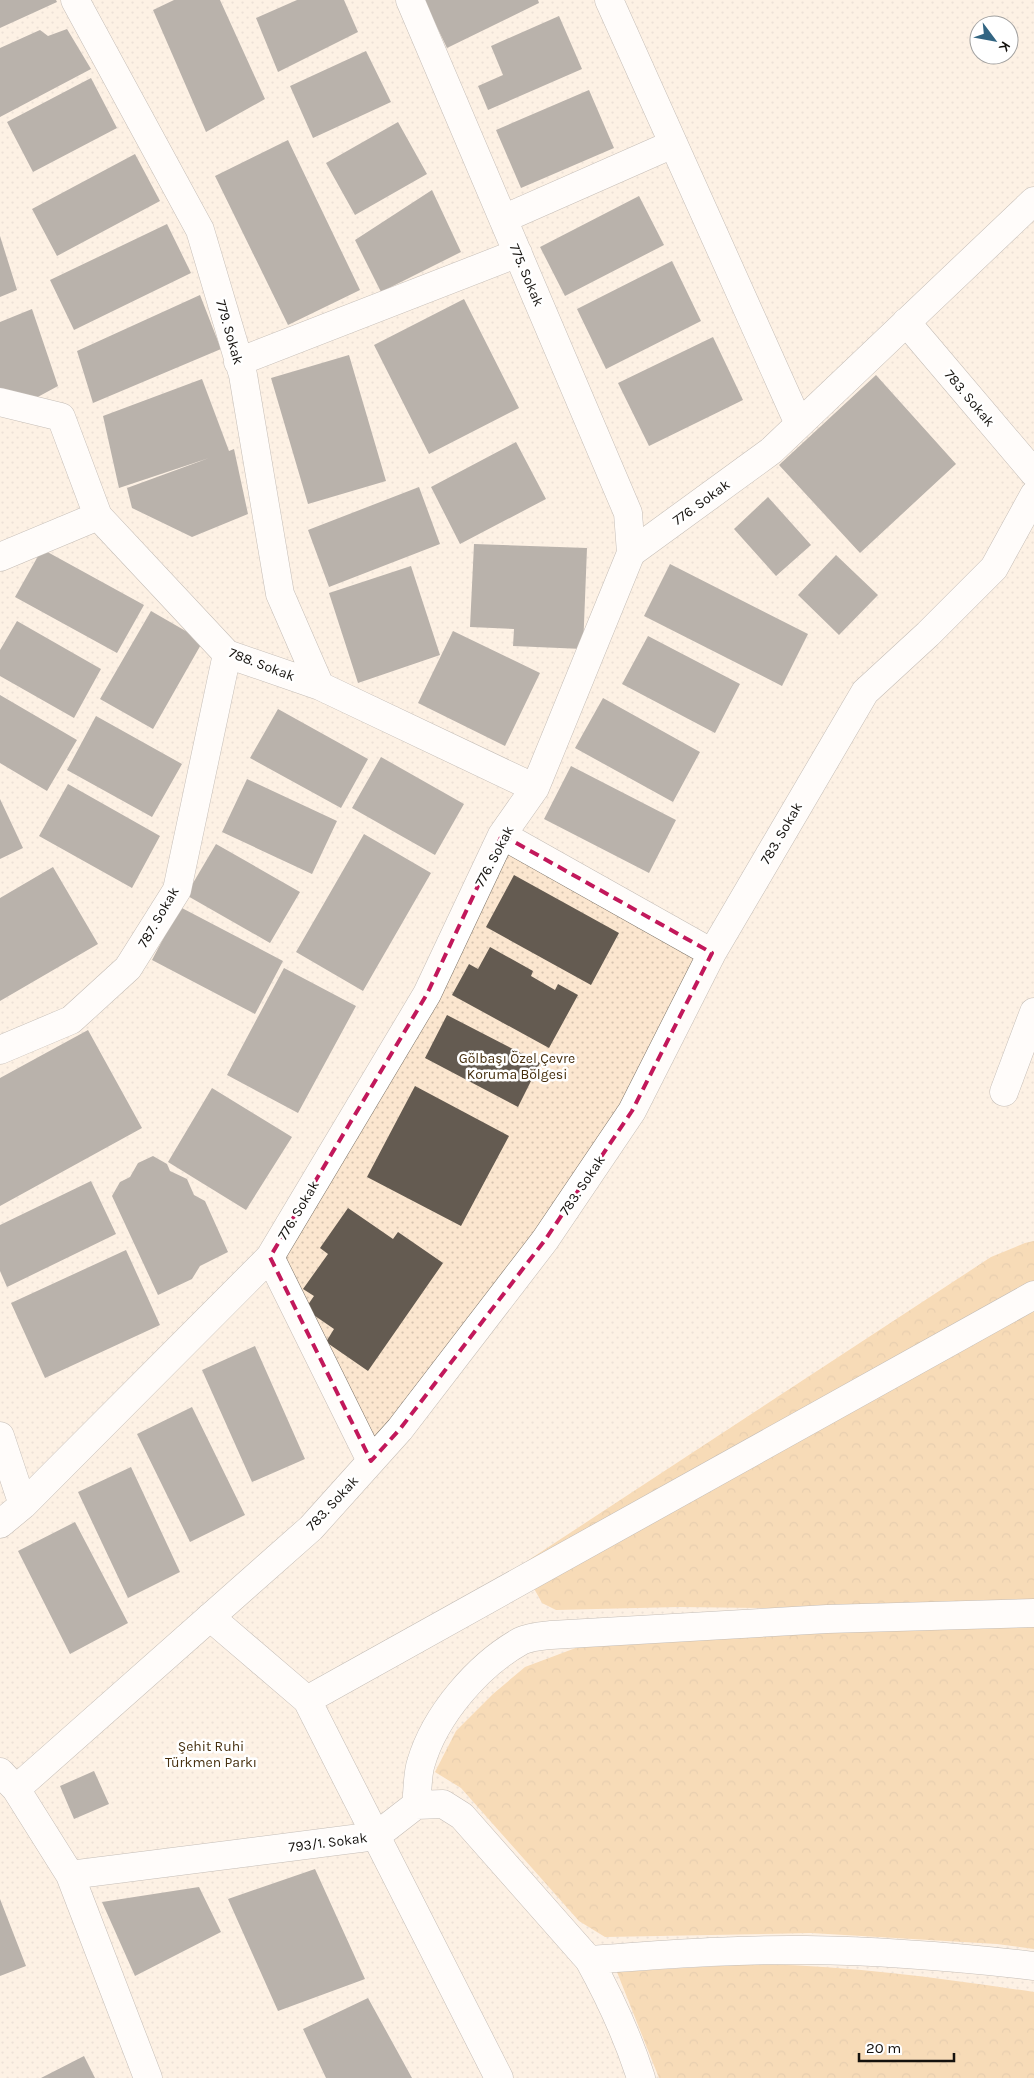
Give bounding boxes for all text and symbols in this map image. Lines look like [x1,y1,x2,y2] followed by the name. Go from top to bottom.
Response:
[969,15,1019,65] north arrow
[995,38,1014,56] text: K
[506,241,547,309] street label: 775. Sokak
[212,298,247,367] street label: 779. Sokak
[941,366,998,430] street label: 783. Sokak
[669,476,733,529] street label: 776. Sokak
[226,644,297,685] street label: 788. Sokak
[757,799,806,867] street label: 783. Sokak
[471,823,518,890] street label: 776. Sokak
[134,884,183,951] street label: 787. Sokak
[459,1050,575,1083] park label: Gölbaşı Özel Çevre Koruma Bölgesi
[556,1152,609,1219] street label: 783. Sokak
[274,1177,323,1243] street label: 776. Sokak
[303,1472,362,1534] street label: 783. Sokak
[165,1738,257,1771] park label: Şehit Ruhi Türkmen Parkı
[288,1829,368,1856] street label: 793/1. Sokak
[859,2030,954,2062] scale bar
[866,2039,901,2057] text: 20 m

